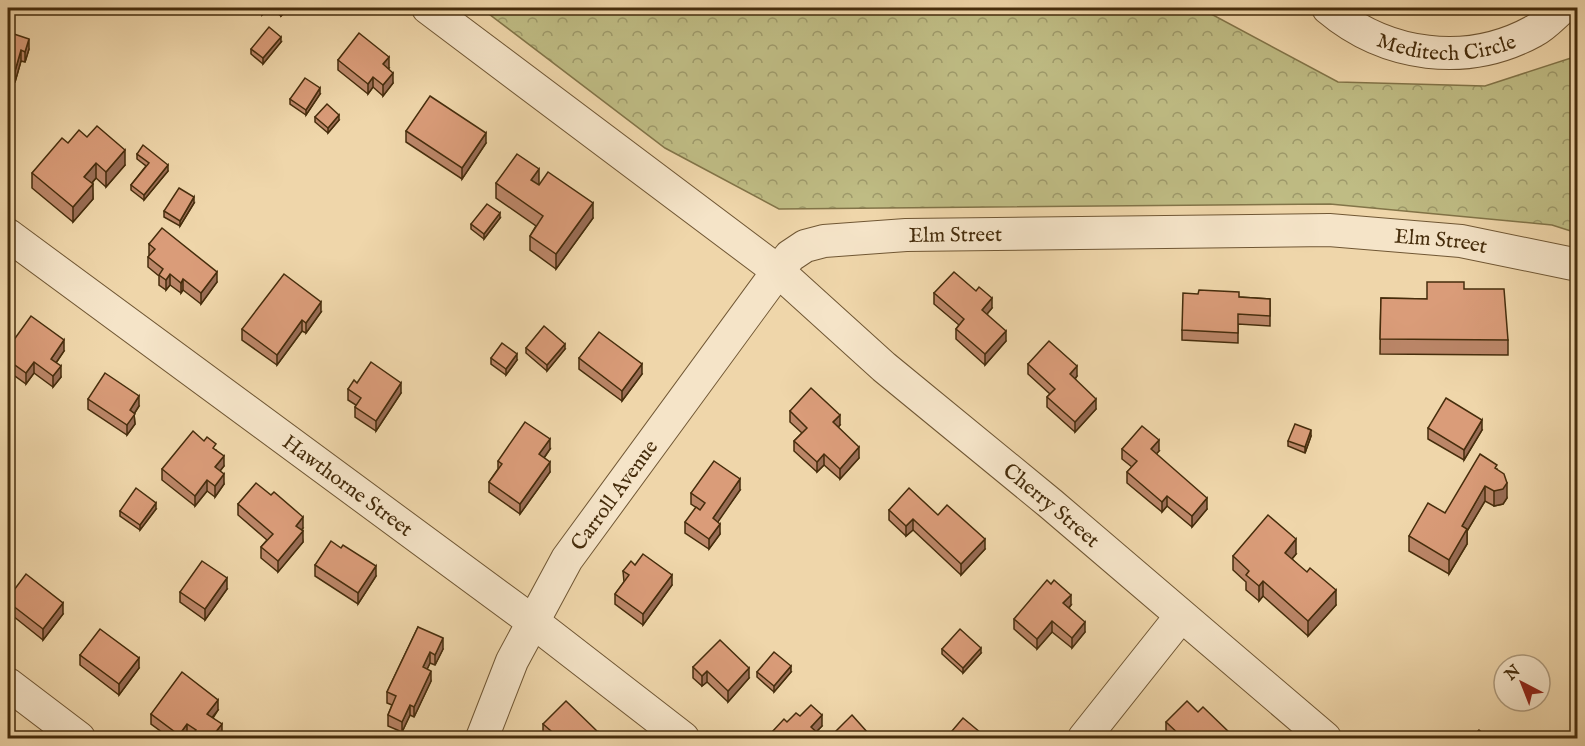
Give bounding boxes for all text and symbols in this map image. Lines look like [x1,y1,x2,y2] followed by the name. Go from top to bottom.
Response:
[1373,28,1520,68] street label: Meditech Circle
[909,222,1002,250] street label: Elm Street
[1393,223,1489,261] street label: Elm Street
[276,429,418,543] street label: Hawthorne Street
[566,435,665,557] street label: Carroll Avenue
[997,458,1105,555] street label: Cherry Street
[1492,653,1552,713] north arrow
[1501,661,1525,686] text: N

